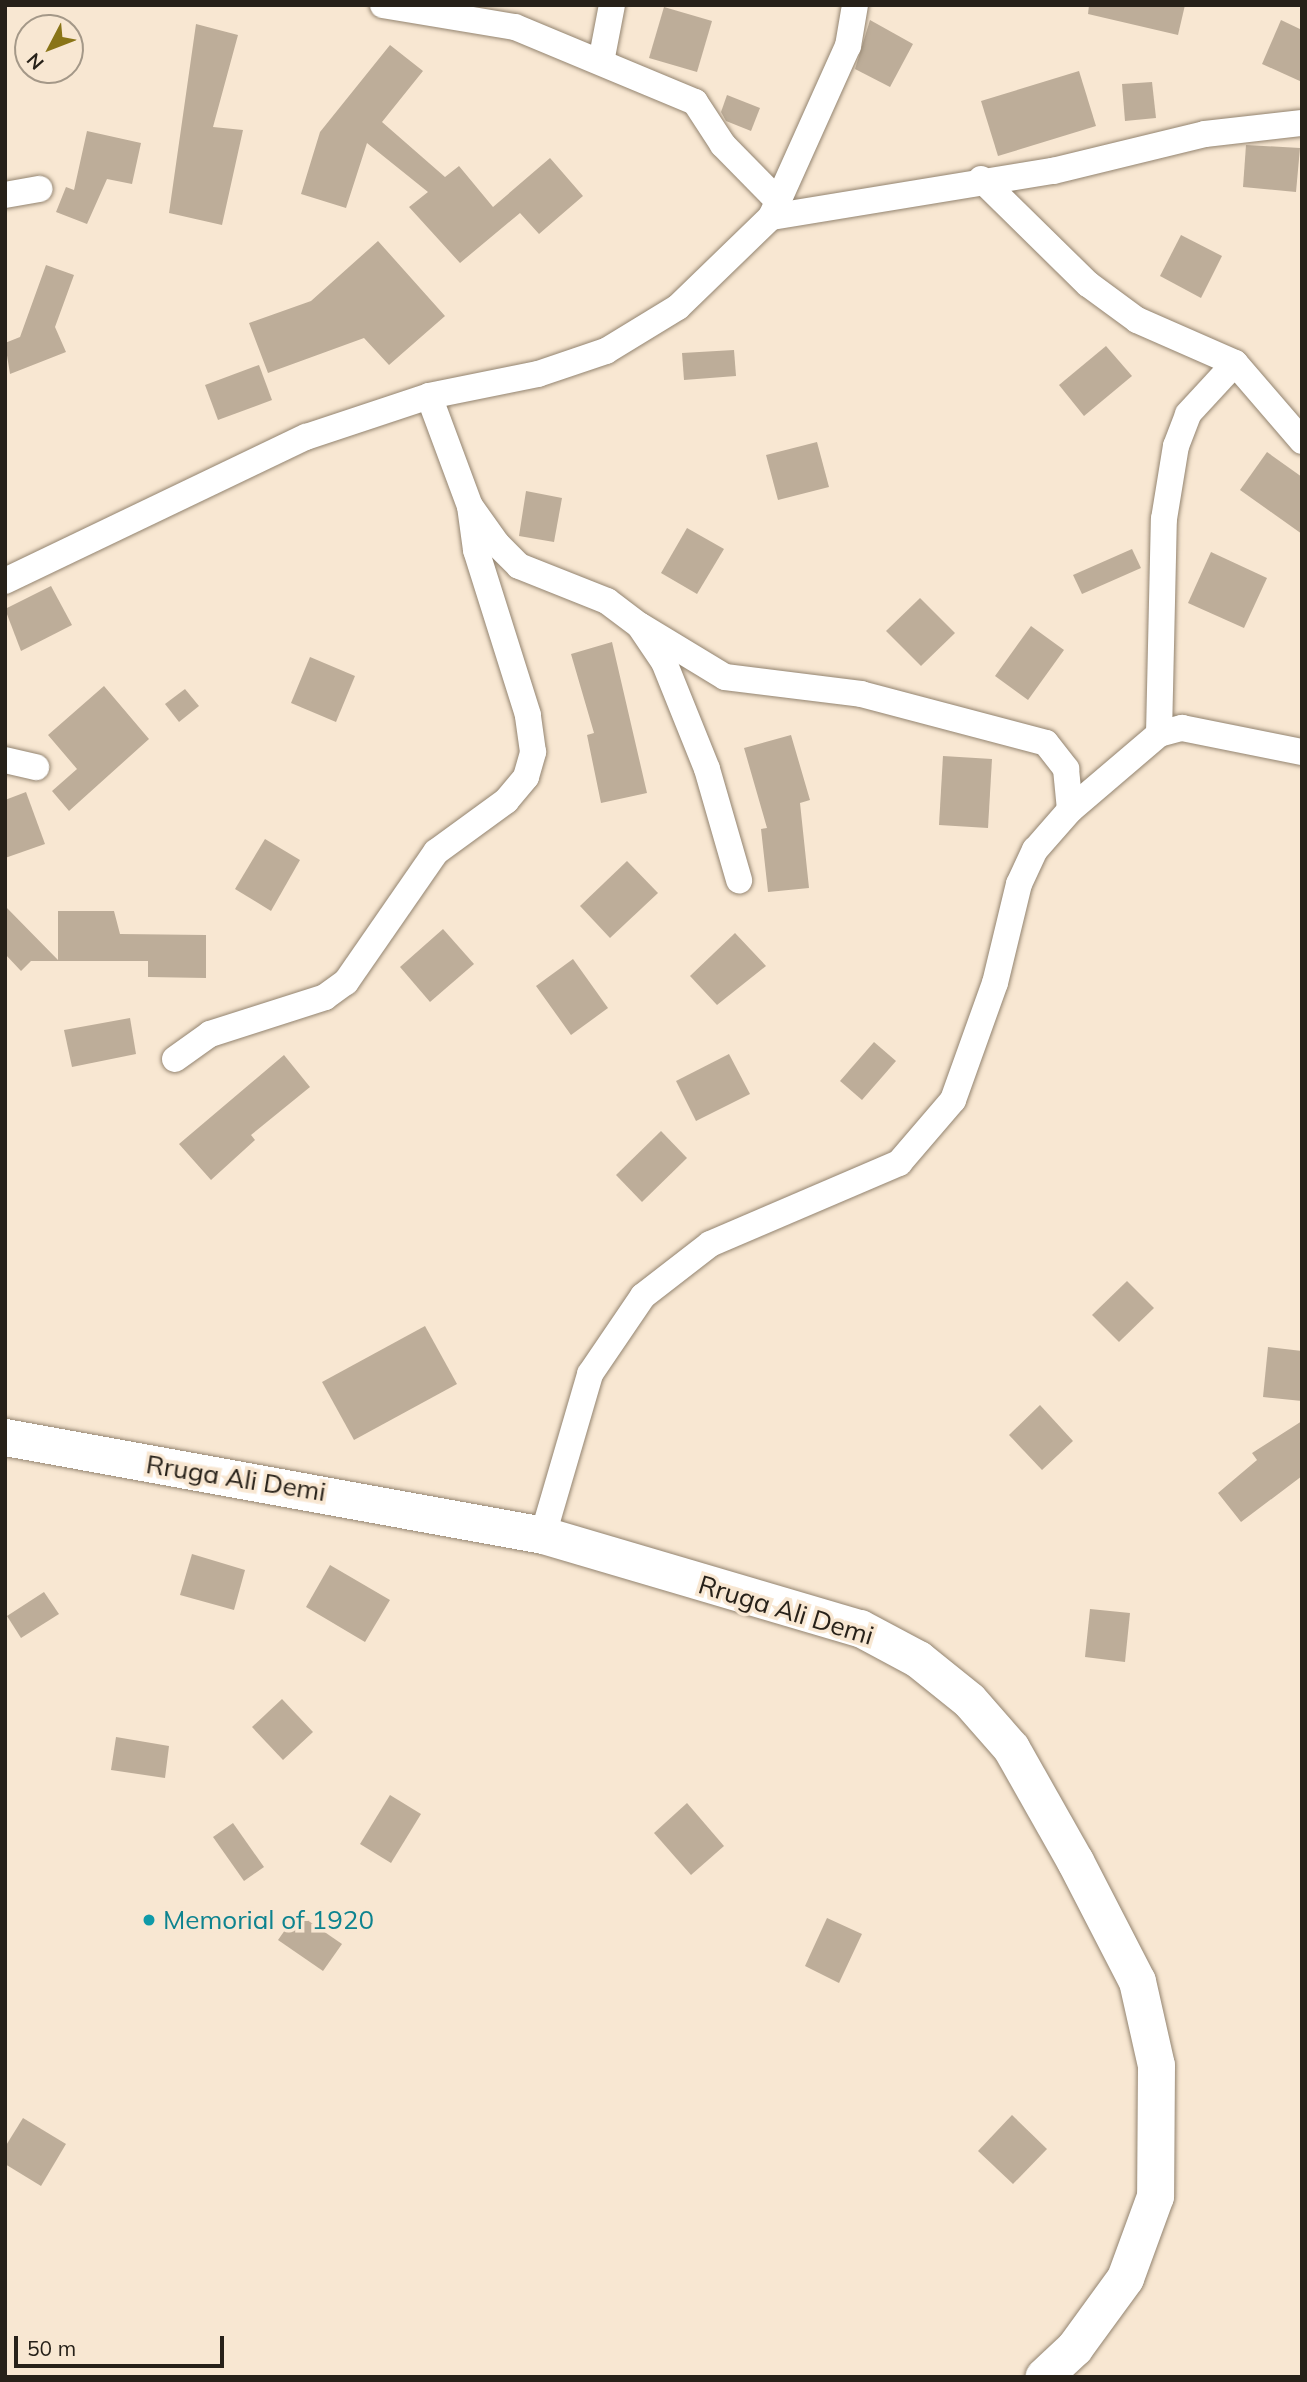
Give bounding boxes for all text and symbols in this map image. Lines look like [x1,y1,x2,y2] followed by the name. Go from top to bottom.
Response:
[14,14,84,84] north arrow
[21,48,49,75] text: N
[144,1448,328,1508] street label: Rruga Ali Demi
[695,1569,877,1651] street label: Rruga Ali Demi
[163,1904,374,1936] place label: Memorial of 1920
[141,1912,157,1928] marker: Memorial of 1920
[18,2322,228,2366] scale bar
[27,2335,76,2361] text: 50 m

